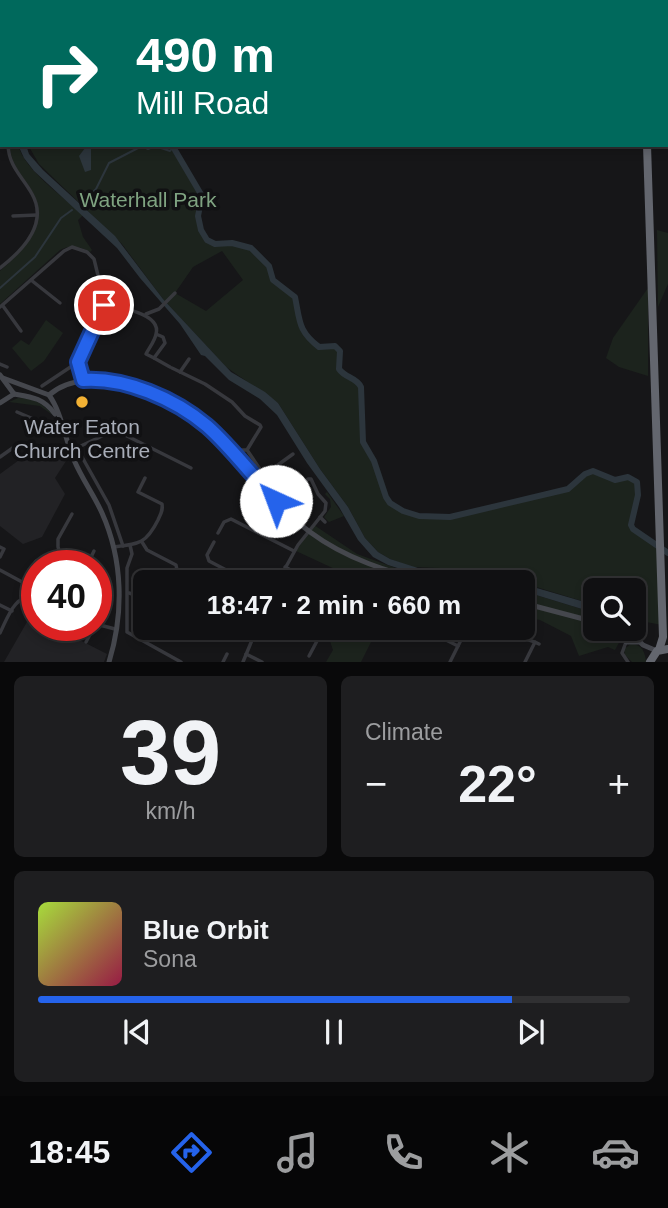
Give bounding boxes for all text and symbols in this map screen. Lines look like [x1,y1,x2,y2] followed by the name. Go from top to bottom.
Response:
[21,28,112,119] icon: right
[136,28,275,82] text: 490 m
[136,85,269,121] text: Mill Road
[80,188,217,211] park label: Waterhall Park
[74,275,134,335] pin
[85,286,123,324] icon: arrive
[74,394,90,410] marker: Water Eaton Church Centre
[14,415,150,462] place label: Water Eaton Church Centre
[239,464,313,538] position arrow
[21,550,112,641] speed limit sign: 40
[583,578,646,641] map controls
[583,578,646,641] button: search
[207,590,461,620] text: 18:47 · 2 min · 660 m
[120,702,221,803] text: 39
[365,719,443,745] text: Climate
[458,755,537,813] text: 22°
[365,763,387,805] text: −
[608,763,630,805] text: +
[146,798,195,824] text: km/h
[143,915,269,945] text: Blue Orbit
[143,946,197,972] text: Sona
[118,1013,156,1051] icon: previous
[315,1013,353,1051] icon: pause
[512,1013,550,1051] icon: next
[167,1128,216,1177] icon: directions
[273,1128,322,1177] icon: music
[379,1128,428,1177] icon: phone
[485,1128,534,1177] icon: climate
[591,1128,640,1177] icon: car
[28,1134,110,1170] text: 18:45

